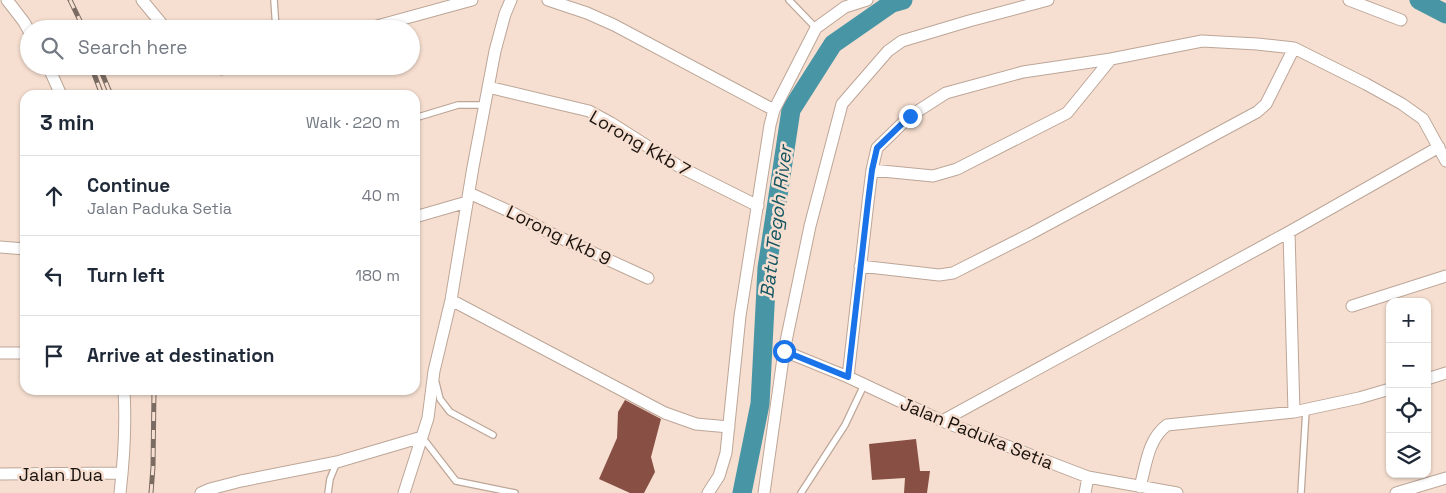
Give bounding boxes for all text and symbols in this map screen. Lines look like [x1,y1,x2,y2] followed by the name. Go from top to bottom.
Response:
[20,20,420,75] search box
[38,34,66,62] icon: search
[78,35,188,60] text: Search here
[585,105,695,181] street label: Lorong Kkb 7
[899,105,922,128] route end
[40,109,95,136] text: 3 min
[306,112,400,133] text: Walk · 220 m
[754,142,798,300] water label: Batu Tegoh River
[87,173,170,198] text: Continue
[40,182,68,210] icon: ahead
[362,185,400,206] text: 40 m
[87,198,232,219] text: Jalan Paduka Setia
[503,200,615,270] street label: Lorong Kkb 9
[40,262,68,290] icon: left
[87,263,165,288] text: Turn left
[355,265,400,286] text: 180 m
[1386,298,1431,478] map controls
[1386,298,1431,343] button: +
[773,340,796,363] route start
[40,342,68,370] icon: arrive
[87,343,275,368] text: Arrive at destination
[1386,343,1431,388] button: −
[1386,388,1431,433] button: locate
[897,392,1057,474] street label: Jalan Paduka Setia
[1386,433,1431,478] button: layers
[19,463,103,486] street label: Jalan Dua

